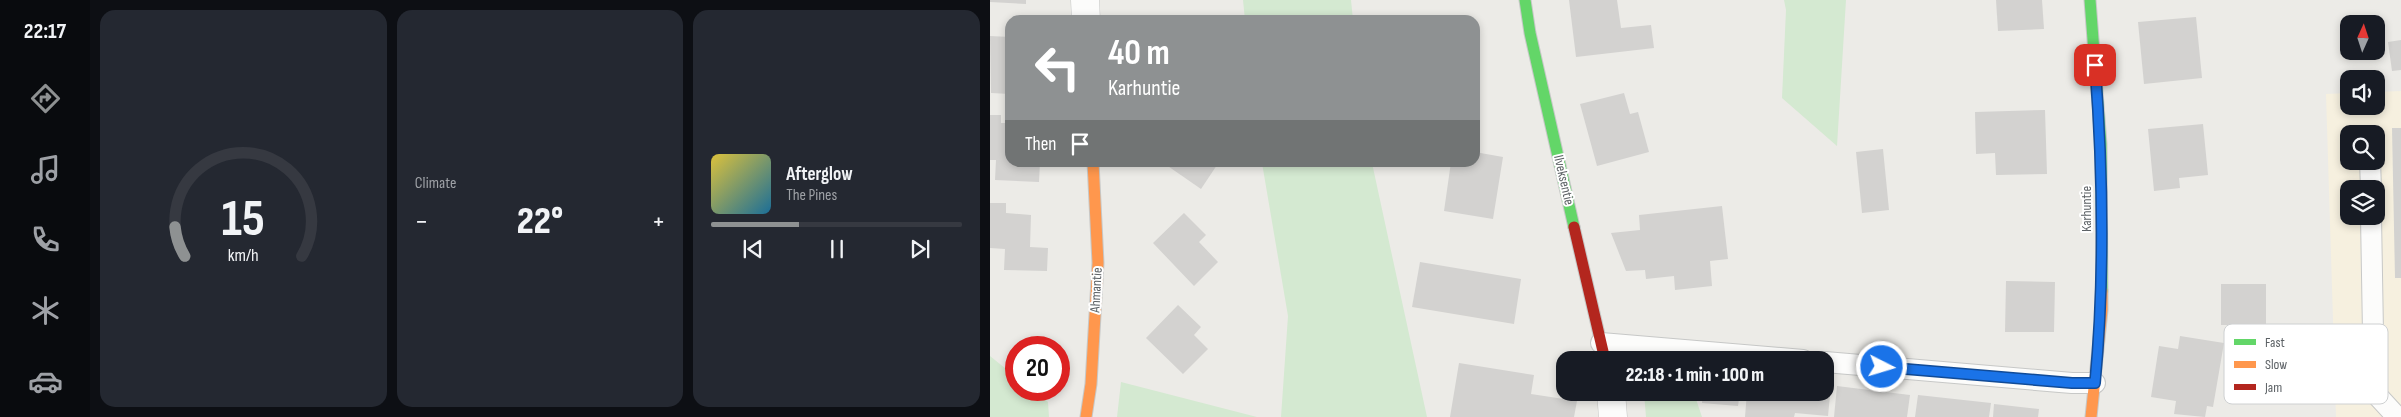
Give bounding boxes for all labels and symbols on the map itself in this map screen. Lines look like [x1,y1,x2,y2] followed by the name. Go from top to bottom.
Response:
[2340,15,2385,60] north arrow
[2074,44,2116,86] pin
[1550,153,1578,207] street label: Ilveksentie
[2078,186,2095,232] street label: Karhuntie
[1086,267,1106,314] street label: Ahmantie
[2224,324,2388,404] legend
[2265,334,2285,351] text: Fast
[1005,336,1070,401] speed limit sign: 20
[1855,340,1907,392] position arrow
[2265,356,2287,373] text: Slow
[2264,379,2282,396] text: Jam

